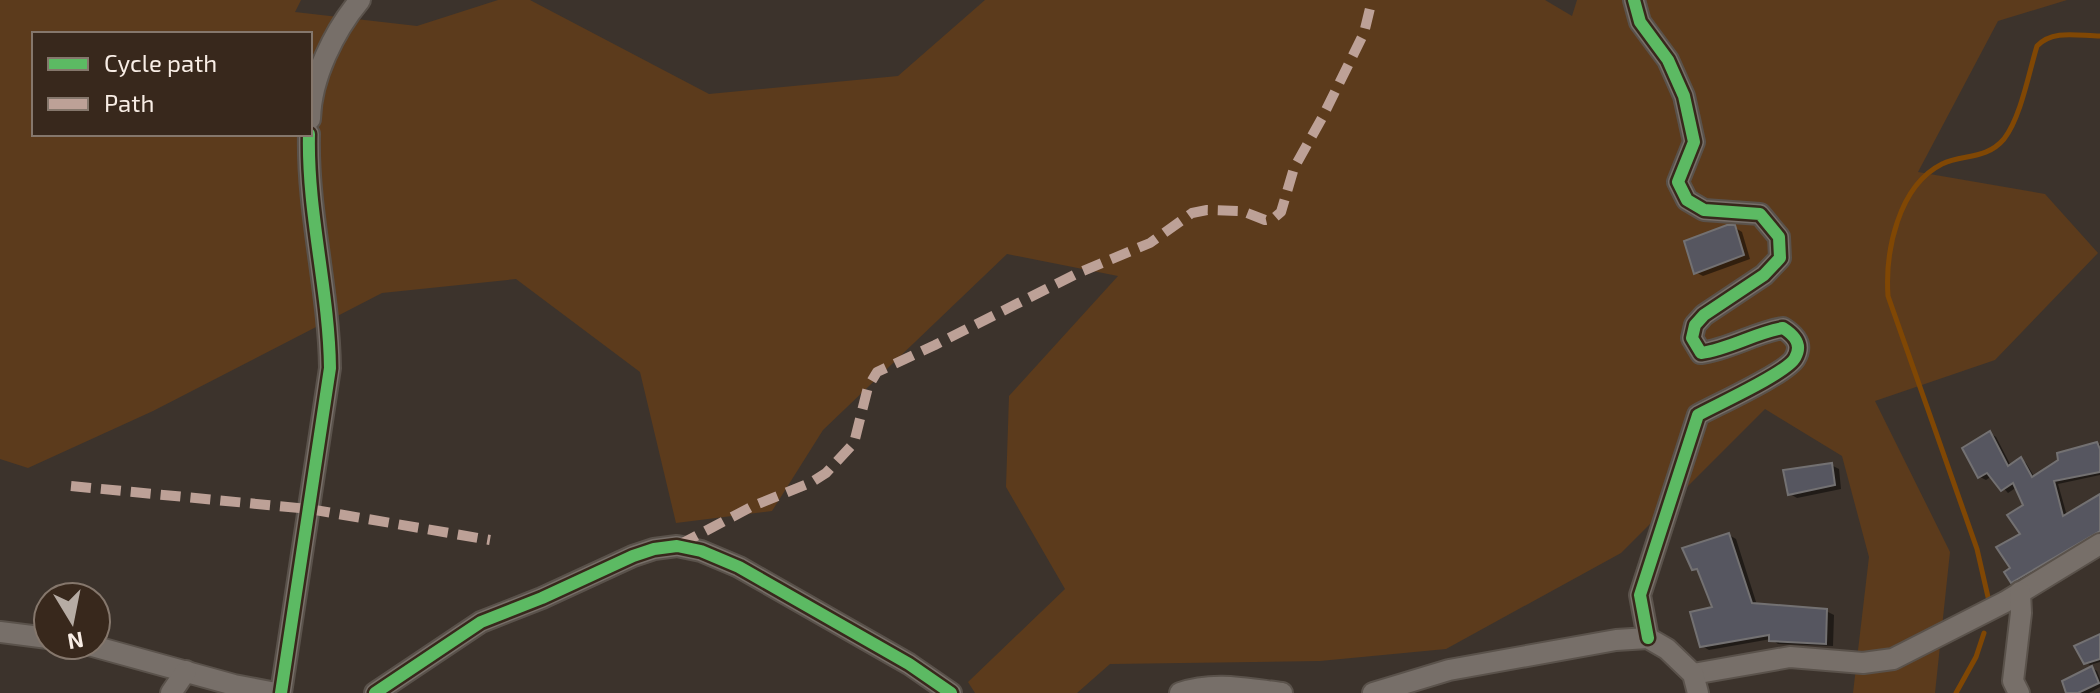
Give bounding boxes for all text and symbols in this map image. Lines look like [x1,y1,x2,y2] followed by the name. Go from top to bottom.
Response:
[32,32,312,136] legend
[104,48,217,77] text: Cycle path
[104,88,154,117] text: Path
[32,581,112,661] north arrow
[66,627,86,656] text: N

